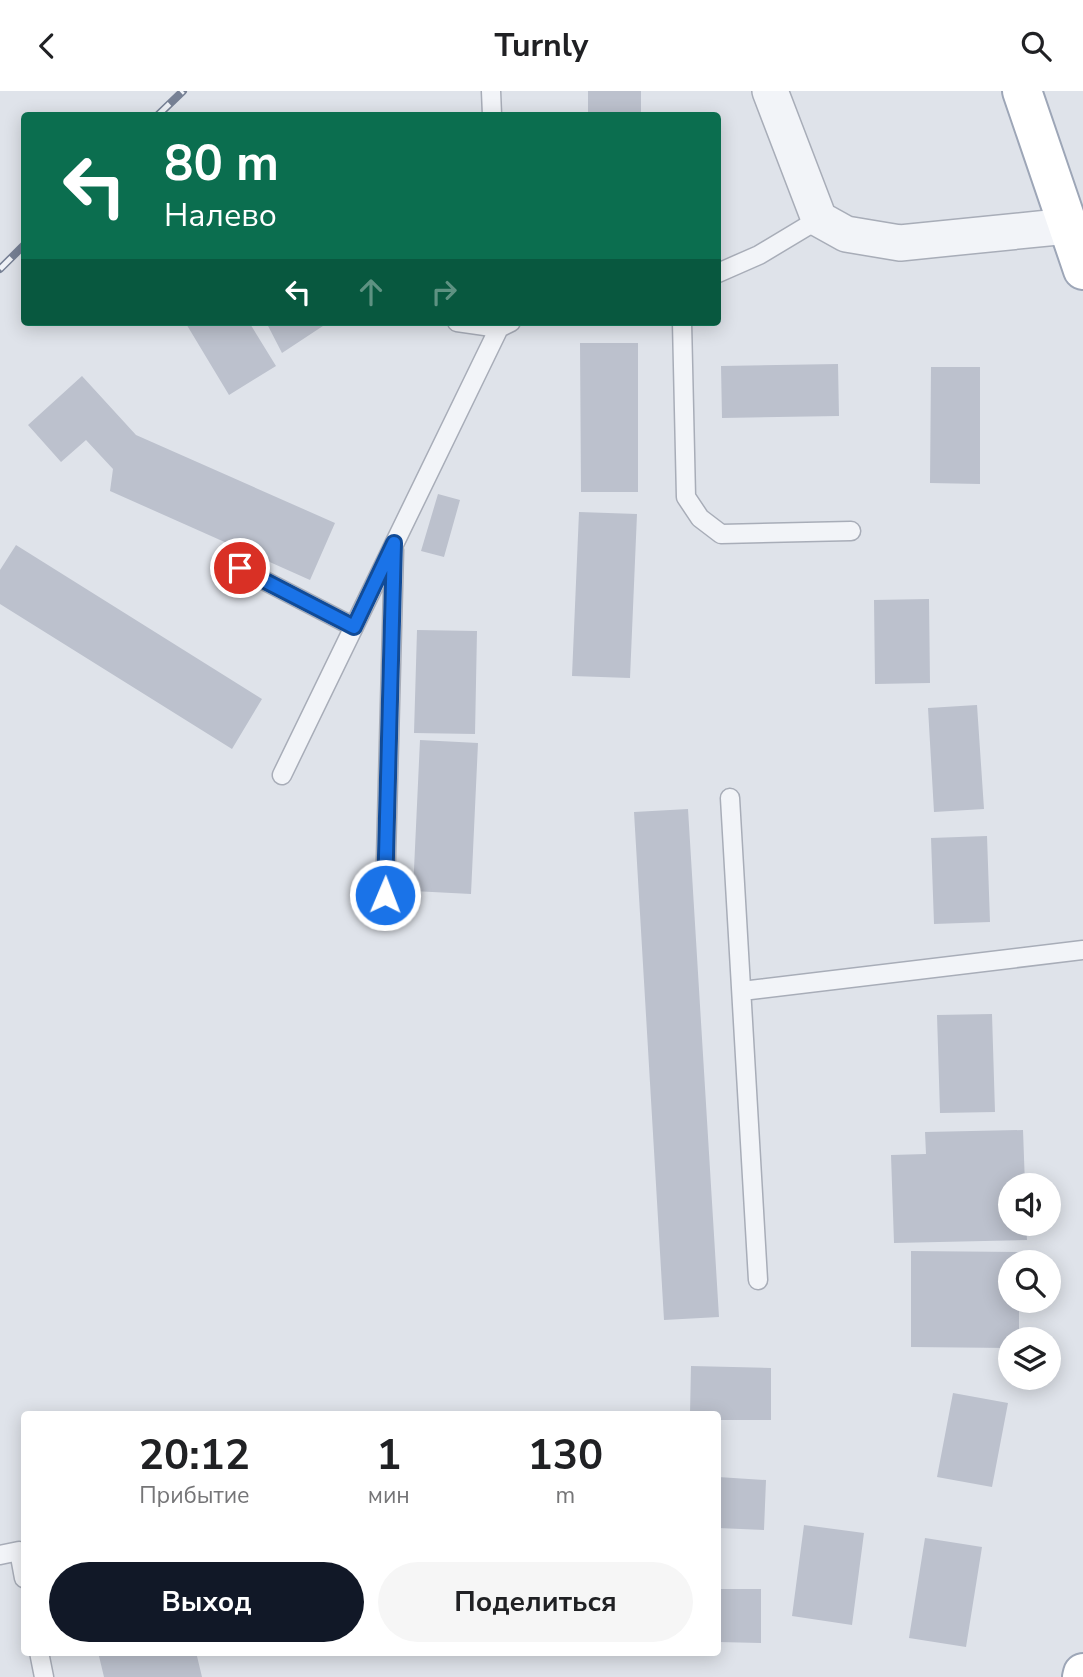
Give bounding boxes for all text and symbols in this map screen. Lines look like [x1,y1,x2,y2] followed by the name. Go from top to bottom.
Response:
[495,24,588,67] text: Turnly
[28,27,66,65] icon: back
[1017,27,1055,65] icon: search
[164,130,279,197] text: 80 m
[49,140,140,231] icon: left
[164,194,277,237] text: Налево
[279,273,317,311] icon: left
[352,273,390,311] icon: ahead
[425,273,463,311] icon: right
[210,538,270,598] pin
[221,549,259,587] icon: arrive
[348,858,422,932] position arrow
[998,1173,1061,1390] map controls
[998,1173,1061,1236] button: sound
[998,1250,1061,1313] button: search
[998,1327,1061,1390] button: layers
[139,1427,250,1484] text: 20:12
[376,1427,401,1484] text: 1
[528,1427,603,1484] text: 130
[139,1480,250,1511] text: Прибытие
[368,1480,410,1511] text: мин
[556,1480,575,1511] text: m
[49,1562,364,1642] button: Выход
[378,1562,693,1642] button: Поделиться

